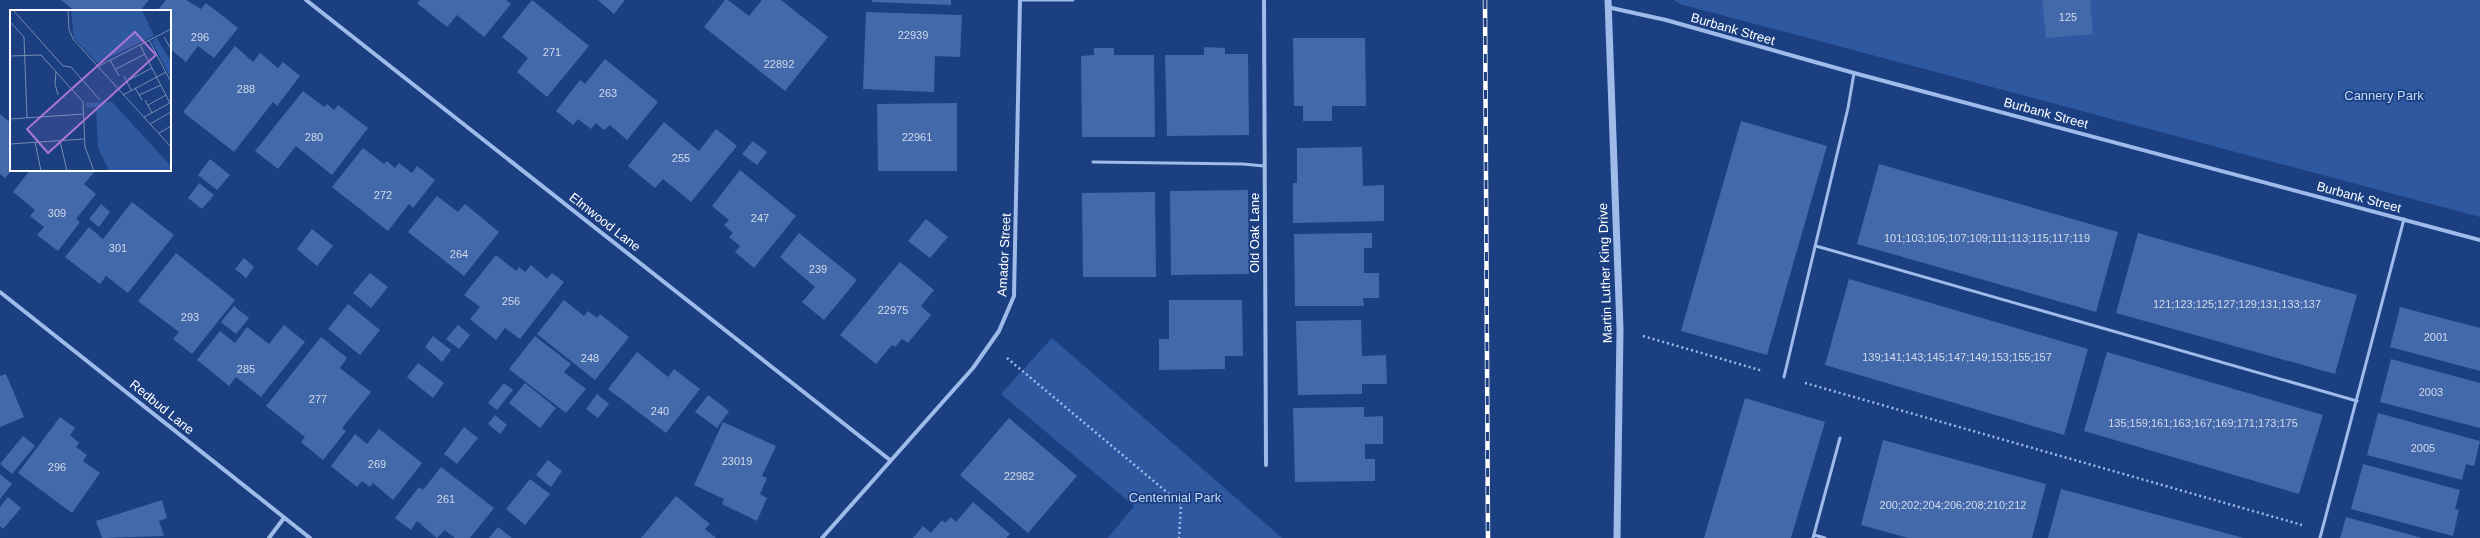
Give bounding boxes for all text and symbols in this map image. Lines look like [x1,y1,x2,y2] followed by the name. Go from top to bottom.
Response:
[10,10,171,171] inset map
[1689,10,1777,48] street label: Burbank Street
[2059,11,2077,23] house number: 125
[898,29,928,41] house number: 22939
[191,31,209,43] house number: 296
[543,46,561,58] house number: 271
[764,58,794,70] house number: 22892
[237,83,255,95] house number: 288
[599,87,617,99] house number: 263
[2344,88,2424,103] park label: Cannery Park
[2002,95,2090,132] street label: Burbank Street
[305,131,323,143] house number: 280
[902,131,932,143] house number: 22961
[672,152,690,164] house number: 255
[2315,179,2403,216] street label: Burbank Street
[374,189,392,201] house number: 272
[566,190,644,254] street label: Elmwood Lane
[1247,193,1262,273] street label: Old Oak Lane
[1595,203,1615,343] street label: Martin Luther King Drive
[48,207,66,219] house number: 309
[751,212,769,224] house number: 247
[994,212,1014,297] street label: Amador Street
[1884,232,2090,244] house number: 101;103;105;107;109;111;113;115;117;119
[109,242,127,254] house number: 301
[450,248,468,260] house number: 264
[809,263,827,275] house number: 239
[502,295,520,307] house number: 256
[2153,298,2321,310] house number: 121;123;125;127;129;131;133;137
[878,304,908,316] house number: 22975
[181,311,199,323] house number: 293
[2424,331,2448,343] house number: 2001
[1862,351,2052,363] house number: 139;141;143;145;147;149;153;155;157
[581,352,599,364] house number: 248
[237,363,255,375] house number: 285
[127,377,197,437] street label: Redbud Lane
[2419,386,2443,398] house number: 2003
[309,393,327,405] house number: 277
[651,405,669,417] house number: 240
[2108,417,2298,429] house number: 135;159;161;163;167;169;171;173;175
[2411,442,2435,454] house number: 2005
[722,455,752,467] house number: 23019
[368,458,386,470] house number: 269
[48,461,66,473] house number: 296
[1004,470,1034,482] house number: 22982
[1129,490,1222,505] park label: Centennial Park
[437,493,455,505] house number: 261
[1880,499,2026,511] house number: 200;202;204;206;208;210;212

